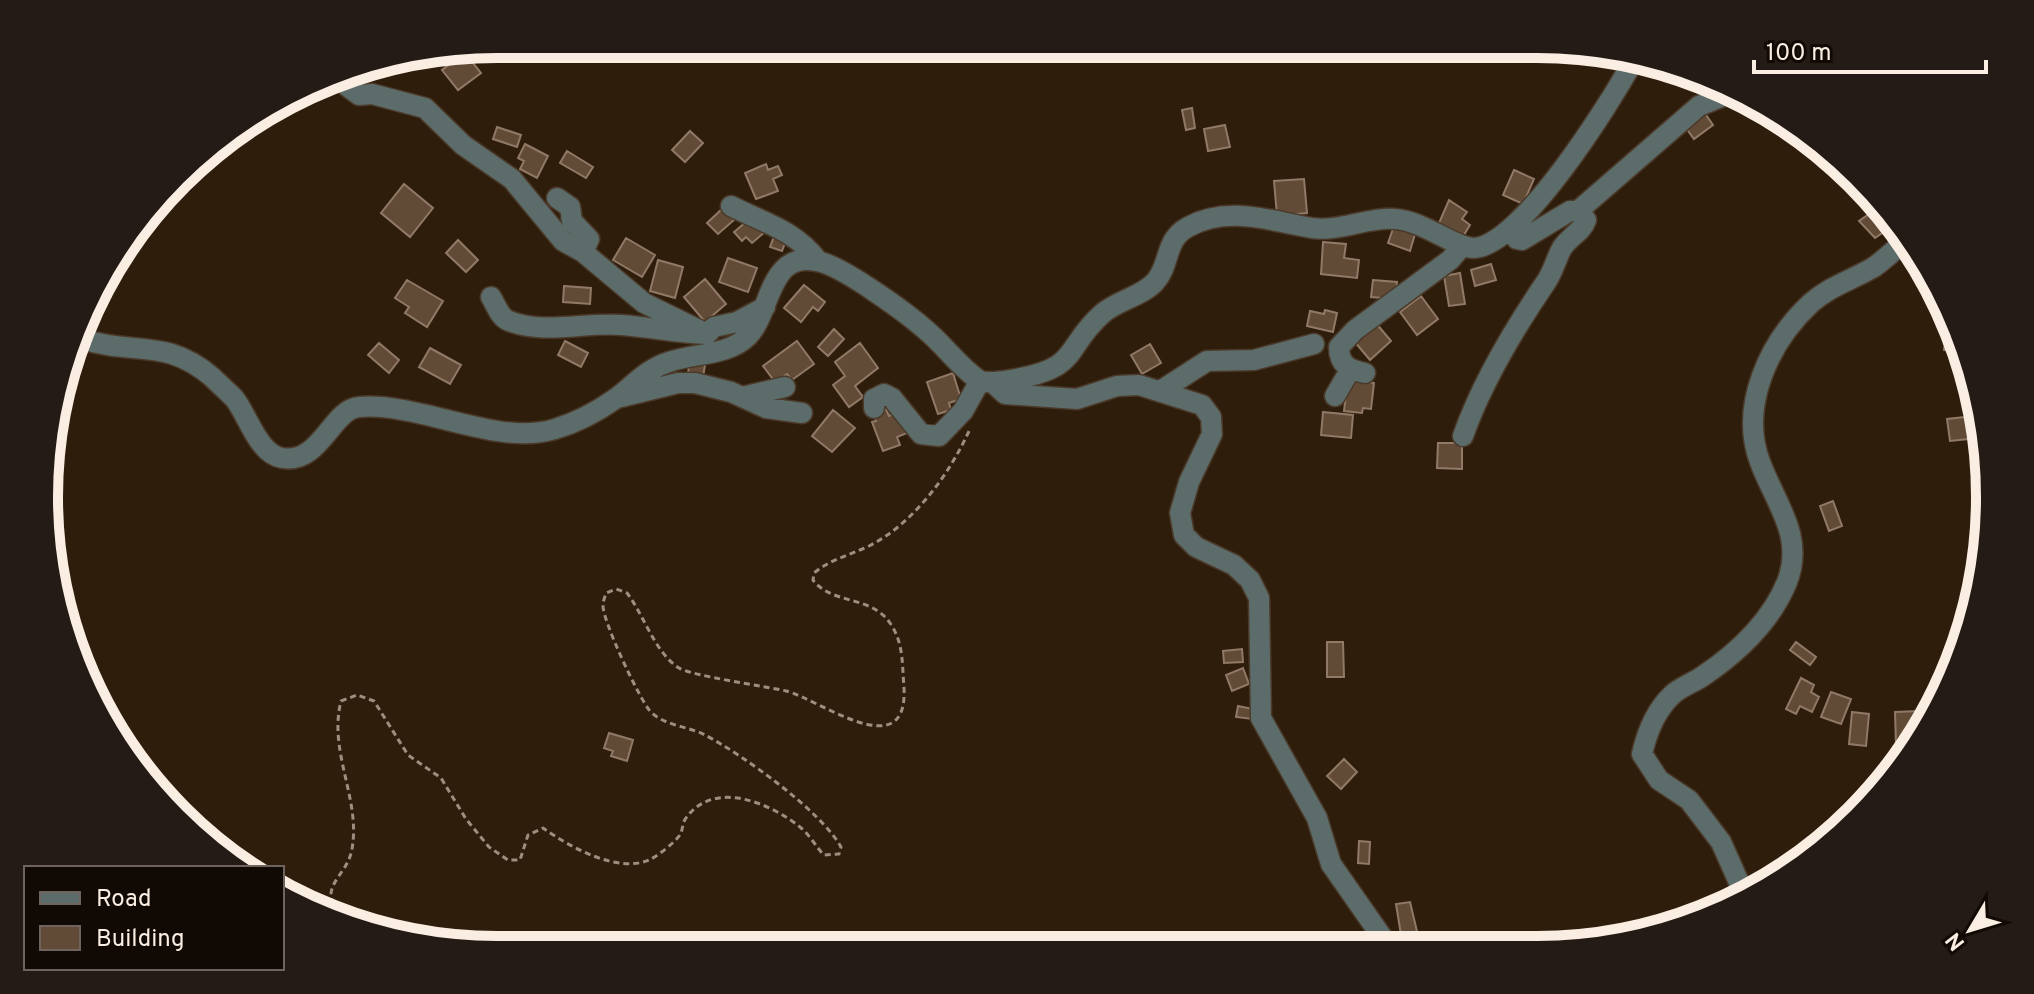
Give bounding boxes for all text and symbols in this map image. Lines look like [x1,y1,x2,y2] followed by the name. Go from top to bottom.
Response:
[1754,24,1986,74] scale bar
[1766,39,1832,69] text: 100 m
[24,866,284,970] legend
[96,885,152,915] text: Road
[1930,890,2010,970] north arrow
[96,925,185,955] text: Building
[1941,926,1972,955] text: N

